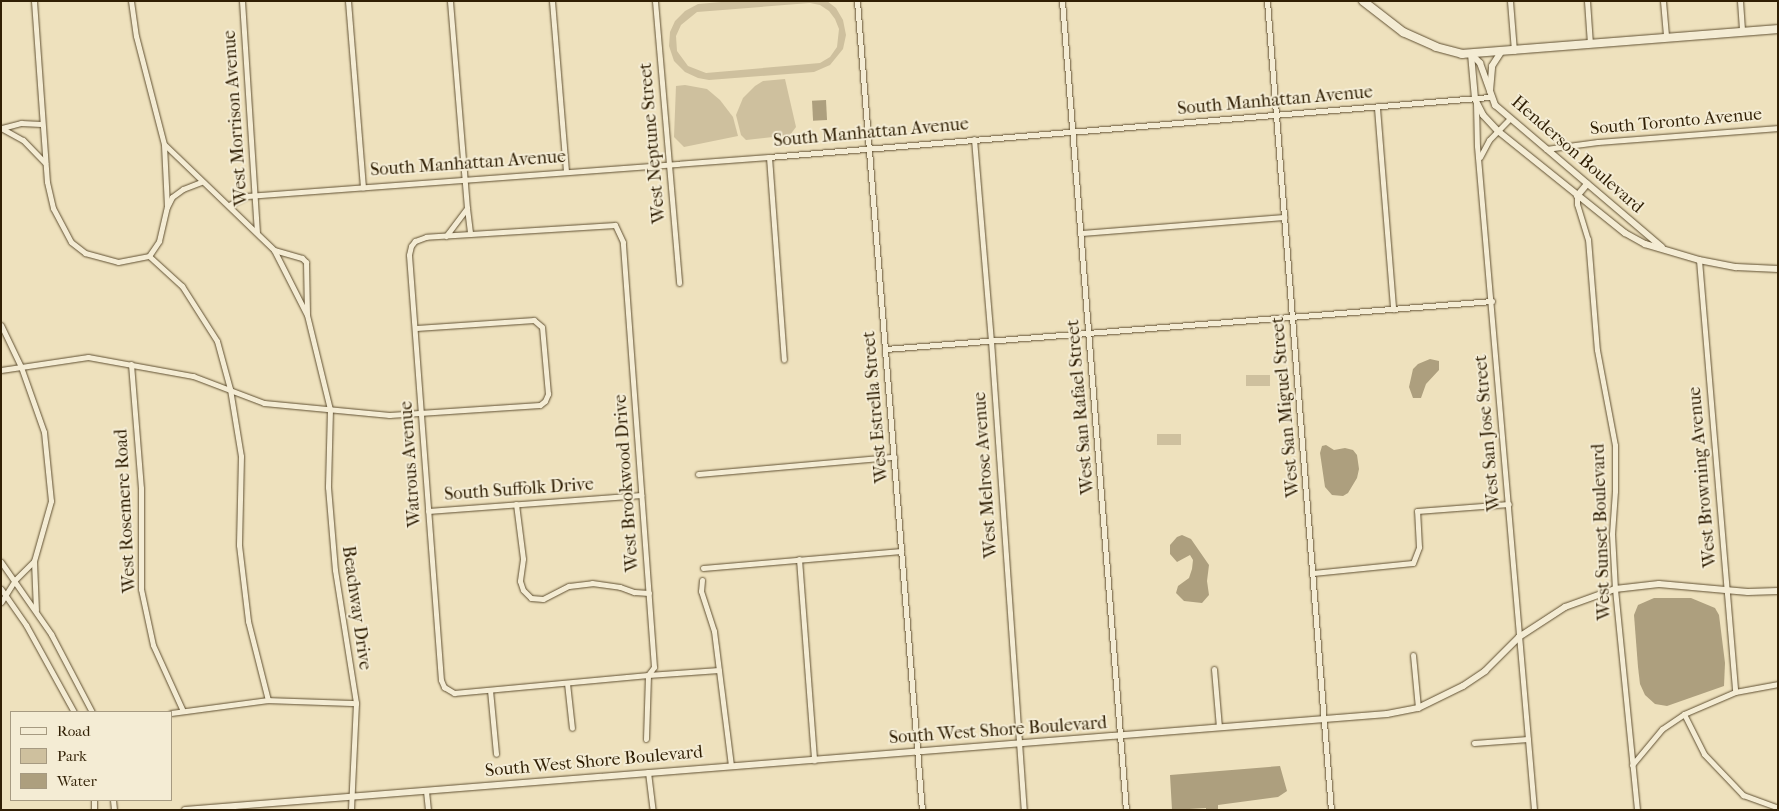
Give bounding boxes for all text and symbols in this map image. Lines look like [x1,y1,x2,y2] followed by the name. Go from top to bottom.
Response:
[219,29,253,207] street label: West Morrison Avenue
[635,62,671,224] street label: West Neptune Street
[1176,82,1374,120] street label: South Manhattan Avenue
[1506,92,1648,218] street label: Henderson Boulevard
[1589,104,1763,140] street label: South Toronto Avenue
[772,114,970,152] street label: South Manhattan Avenue
[369,146,567,182] street label: South Manhattan Avenue
[1267,316,1305,498] street label: West San Miguel Street
[1063,319,1099,495] street label: West San Rafael Street
[859,330,893,484] street label: West Estrella Street
[1470,354,1506,512] street label: West San Jose Street
[1684,386,1722,568] street label: West Browning Avenue
[969,391,1003,559] street label: West Melrose Avenue
[610,394,644,572] street label: West Brookwood Drive
[396,400,426,528] street label: Watrous Avenue
[111,429,141,593] street label: West Rosemere Road
[1588,443,1616,621] street label: West Sunset Boulevard
[443,474,595,506] street label: South Suffolk Drive
[337,545,375,671] street label: Beachway Drive
[10,711,172,801] legend
[888,713,1108,749] street label: South West Shore Boulevard
[57,722,90,740] text: Road
[484,742,704,782] street label: South West Shore Boulevard
[57,747,87,765] text: Park
[57,772,97,790] text: Water

